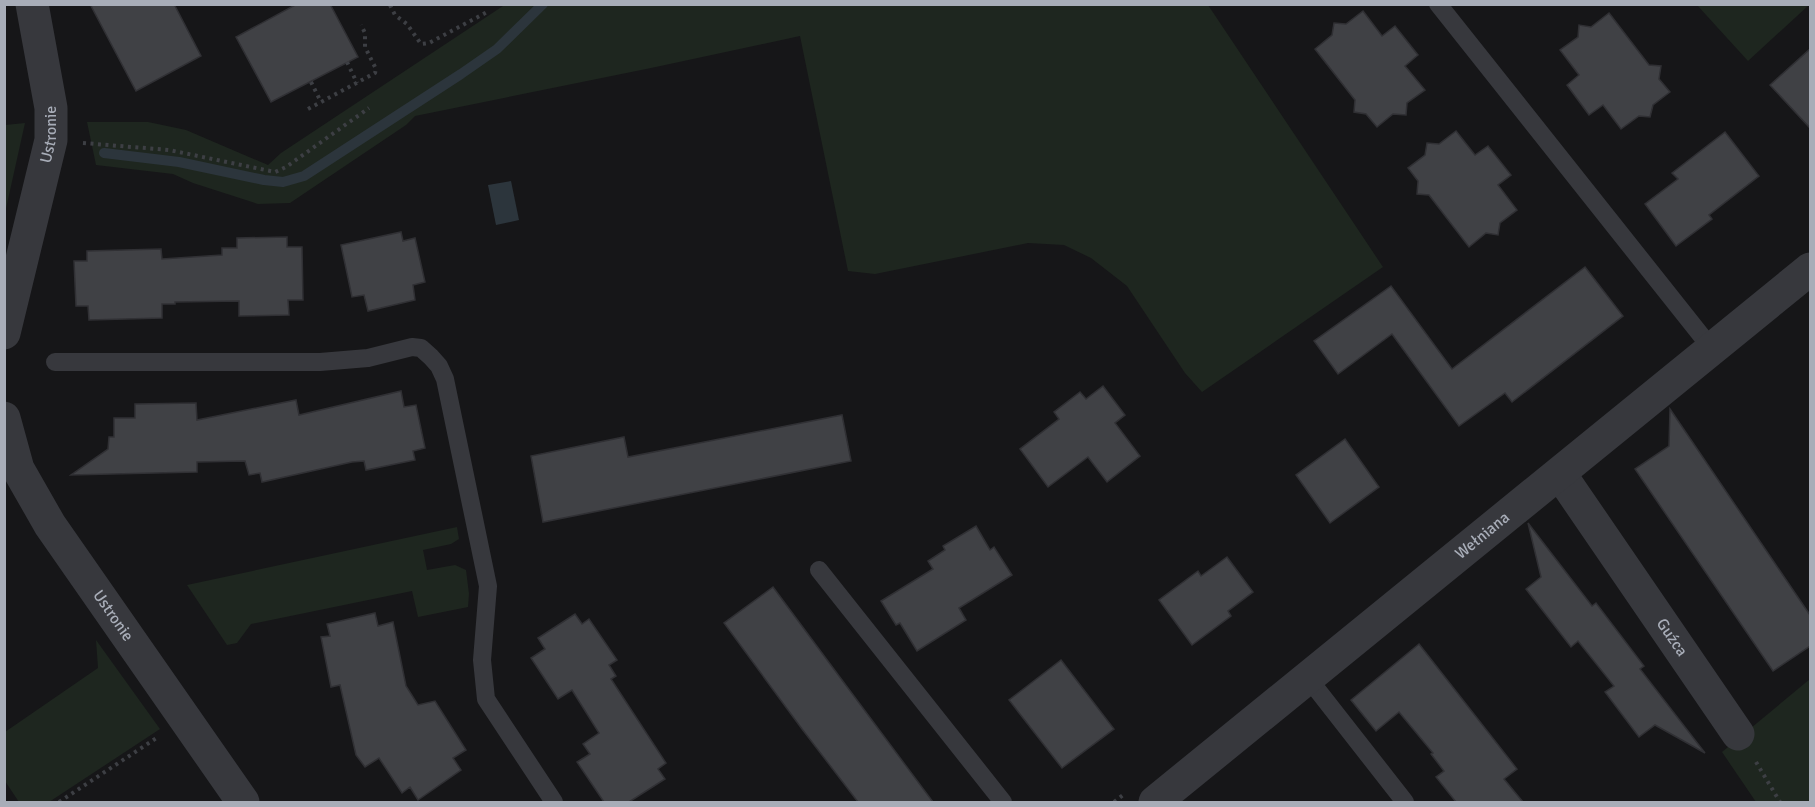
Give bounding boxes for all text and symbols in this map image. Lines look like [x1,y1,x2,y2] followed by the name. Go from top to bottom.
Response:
[36,106,61,165] street label: Ustronie
[1451,508,1514,564] street label: Wełniana
[88,586,138,645] street label: Ustronie
[1652,615,1692,660] street label: Guźca

